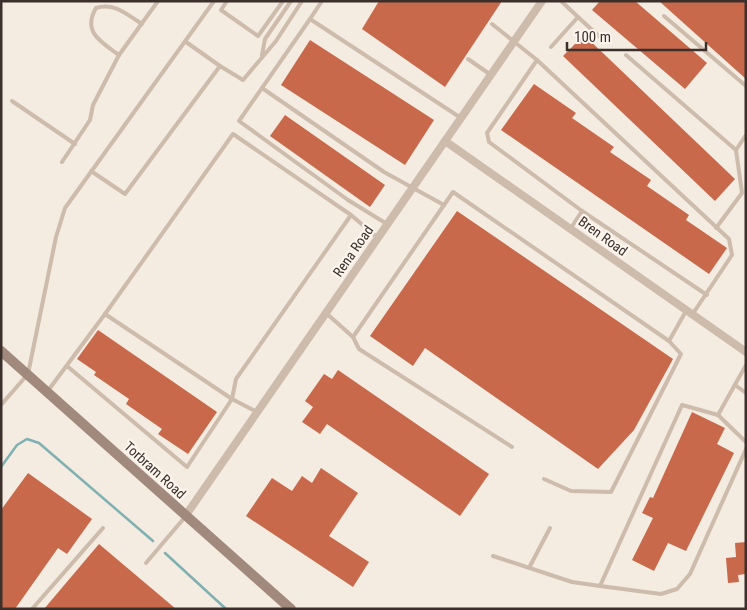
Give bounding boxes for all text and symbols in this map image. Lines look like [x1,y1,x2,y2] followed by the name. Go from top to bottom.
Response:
[567,20,706,52] scale bar
[574,28,611,46] text: 100 m
[575,213,631,259] street label: Bren Road
[330,222,376,280] street label: Rena Road
[121,438,189,502] street label: Torbram Road

